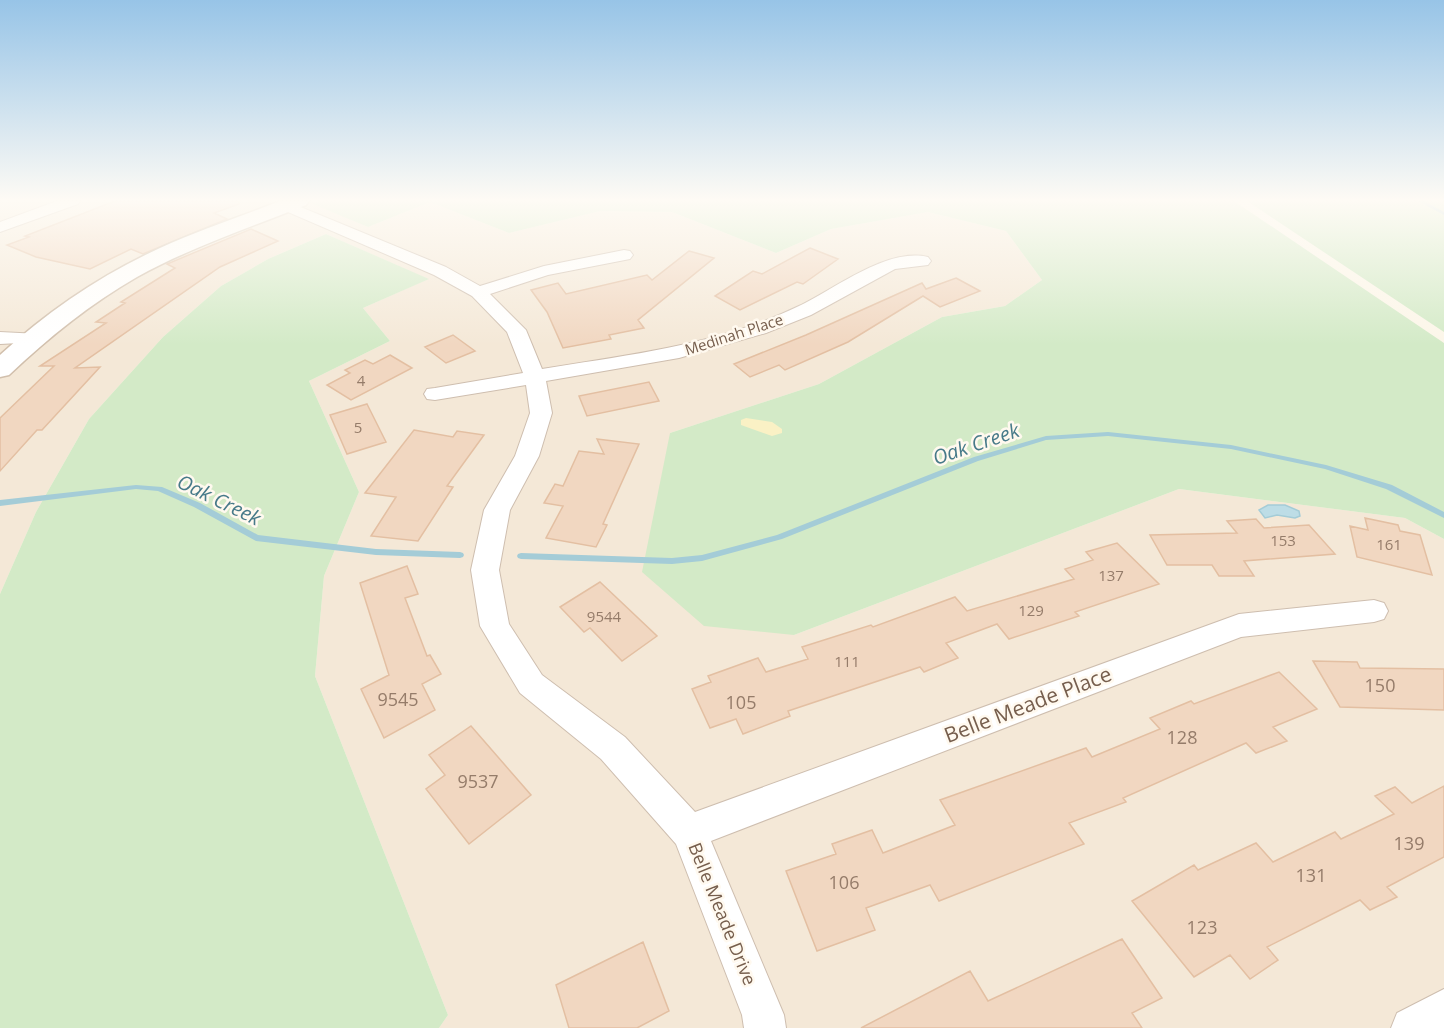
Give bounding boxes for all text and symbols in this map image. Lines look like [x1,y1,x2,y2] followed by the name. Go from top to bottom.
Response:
[682,309,785,359] street label: Medinah Place
[357,370,366,390] house number: 4
[929,416,1024,471] water label: Oak Creek
[354,417,362,437] house number: 5
[173,468,267,532] water label: Oak Creek
[1270,530,1296,550] house number: 153
[1376,534,1402,554] house number: 161
[1098,565,1124,585] house number: 137
[1018,600,1044,620] house number: 129
[587,606,622,626] house number: 9544
[834,651,860,671] house number: 111
[940,659,1115,749] street label: Belle Meade Place
[1365,673,1395,697] house number: 150
[377,687,419,711] house number: 9545
[726,690,756,714] house number: 105
[1167,725,1197,749] house number: 128
[457,769,499,793] house number: 9537
[1394,831,1424,855] house number: 139
[683,839,762,988] street label: Belle Meade Drive
[1296,863,1326,887] house number: 131
[829,870,859,894] house number: 106
[1187,915,1217,939] house number: 123

